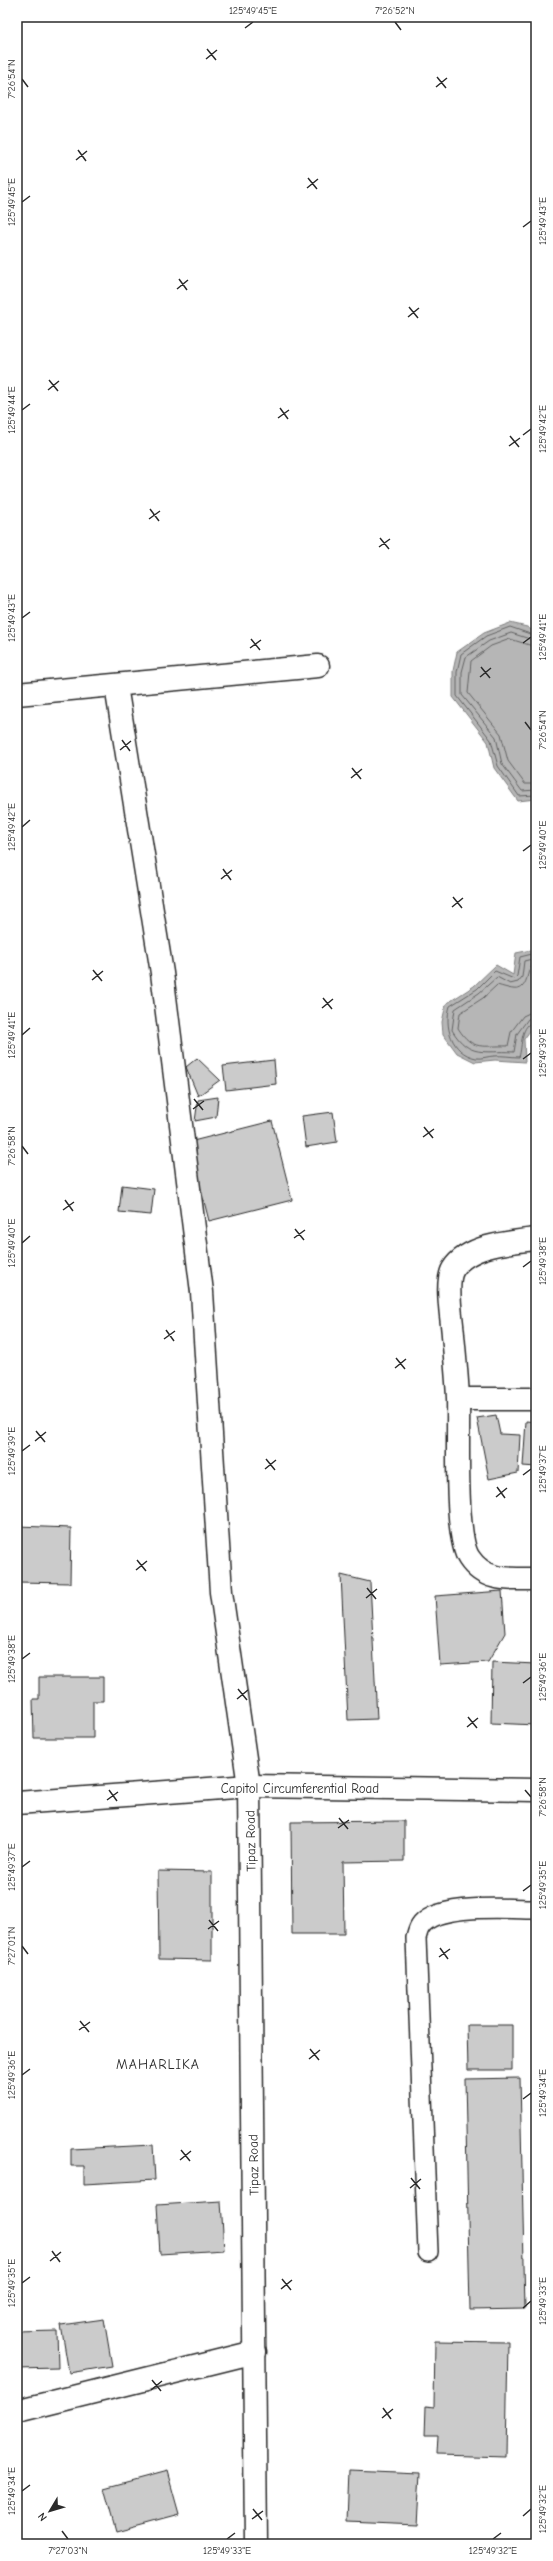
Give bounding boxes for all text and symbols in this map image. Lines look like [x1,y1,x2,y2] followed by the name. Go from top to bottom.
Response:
[229,5,277,17] text: 125°49'45"E
[375,5,415,17] text: 7°26'52"N
[6,59,18,99] text: 7°26'54"N
[6,178,18,226] text: 125°49'45"E
[537,197,549,245] text: 125°49'43"E
[6,386,18,434] text: 125°49'44"E
[537,405,549,453] text: 125°49'42"E
[6,594,18,642] text: 125°49'43"E
[537,614,549,660] text: 125°49'41"E
[537,710,549,750] text: 7°26'54"N
[6,803,18,851] text: 125°49'42"E
[537,821,549,869] text: 125°49'40"E
[6,1012,18,1058] text: 125°49'41"E
[537,1029,549,1077] text: 125°49'39"E
[6,1126,18,1166] text: 7°26'58"N
[6,1219,18,1267] text: 125°49'40"E
[537,1237,549,1285] text: 125°49'38"E
[6,1427,18,1475] text: 125°49'39"E
[537,1445,549,1493] text: 125°49'37"E
[6,1635,18,1683] text: 125°49'38"E
[537,1653,549,1701] text: 125°49'36"E
[537,1777,549,1817] text: 7°26'58"N
[221,1781,379,1796] street label: Capitol Circumferential Road
[242,1810,259,1872] street label: Tipaz Road
[6,1843,18,1891] text: 125°49'37"E
[537,1861,549,1909] text: 125°49'35"E
[6,1927,18,1965] text: 7°27'01"N
[6,2051,18,2099] text: 125°49'36"E
[116,2056,200,2073] district label: MAHARLIKA
[537,2069,549,2117] text: 125°49'34"E
[245,2134,262,2196] street label: Tipaz Road
[6,2259,18,2307] text: 125°49'35"E
[537,2277,549,2325] text: 125°49'33"E
[6,2467,18,2515] text: 125°49'34"E
[537,2485,549,2533] text: 125°49'32"E
[30,2491,70,2531] north arrow
[35,2510,50,2524] text: N
[48,2545,88,2557] text: 7°27'03"N
[203,2545,251,2557] text: 125°49'33"E
[469,2545,517,2557] text: 125°49'32"E

